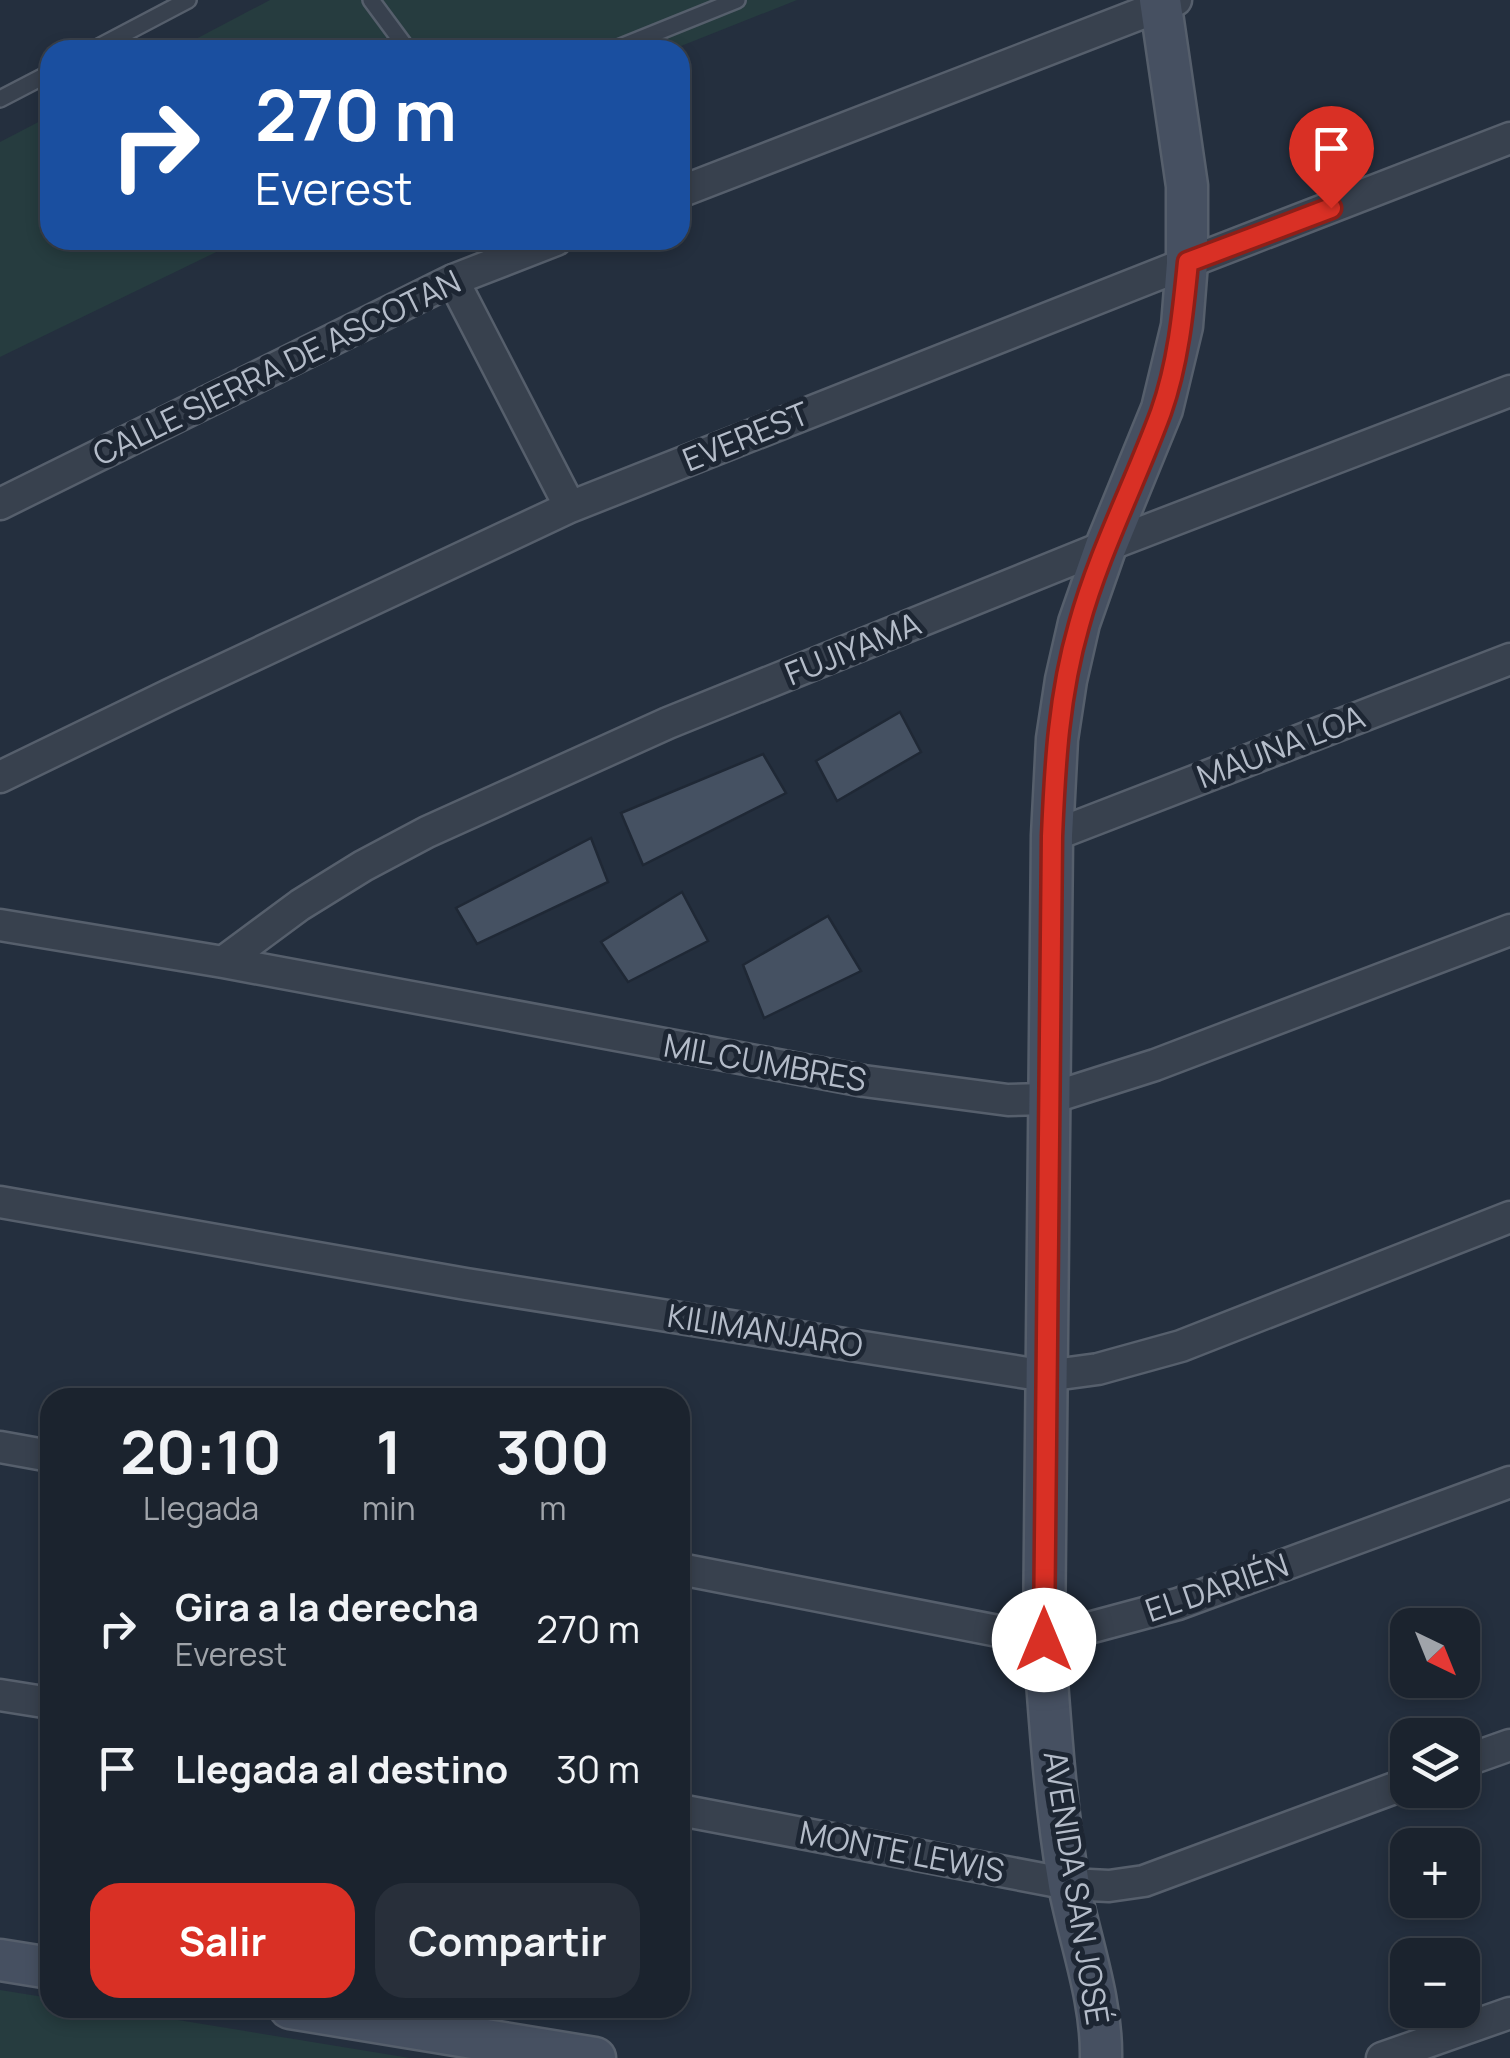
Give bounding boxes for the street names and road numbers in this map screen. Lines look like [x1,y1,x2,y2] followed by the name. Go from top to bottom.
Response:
[85,259,468,475] street label: CALLE SIERRA DE ASCOTAN
[676,391,815,481] street label: EVEREST
[778,601,927,695] street label: FUJIYAMA
[1191,694,1371,798] street label: MAUNA LOA
[661,1023,870,1101] street label: MIL CUMBRES
[664,1293,866,1367] street label: KILIMANJARO
[1139,1542,1294,1632] street label: EL DARIÉN
[1034,1748,1120,2028] street label: AVENIDA SAN JOSÉ
[796,1810,1008,1892] street label: MONTE LEWIS

